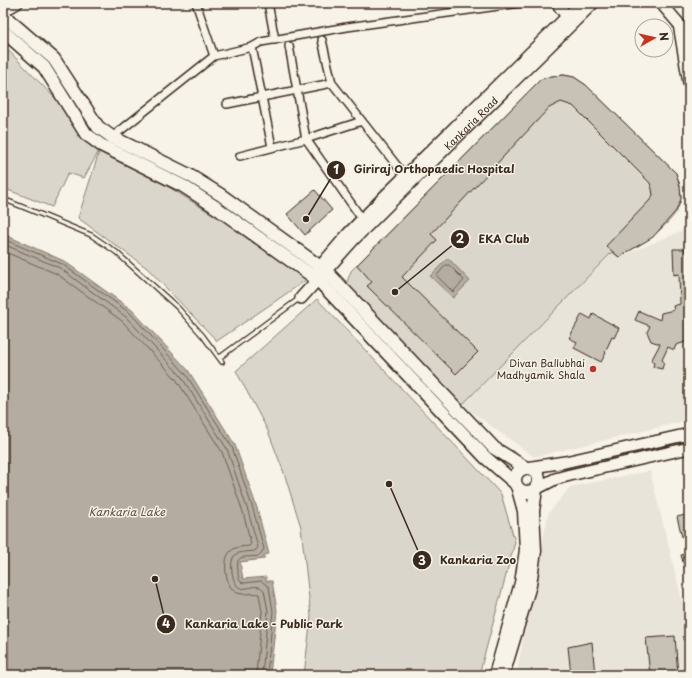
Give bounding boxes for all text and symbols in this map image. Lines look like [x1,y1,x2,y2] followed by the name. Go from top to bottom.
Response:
[634,18,674,58] north arrow
[655,31,673,42] text: N
[440,93,501,153] street label: Kankaria Road
[326,158,522,181] callout: Giriraj Orthopaedic Hospital
[333,160,339,178] text: 1
[354,160,514,177] text: Giriraj Orthopaedic Hospital
[450,227,538,250] callout: EKA Club
[456,229,465,247] text: 2
[479,230,530,247] text: EKA Club
[497,355,586,382] place label: Divan Ballubhai Madhyamik Shala
[588,364,598,374] marker: Divan Ballubhai Madhyamik Shala
[89,503,166,520] water label: Kankaria Lake
[412,549,524,572] callout: Kankaria Zoo
[418,551,426,569] text: 3
[440,551,516,568] text: Kankaria Zoo
[156,613,351,636] callout: Kankaria Lake - Public Park
[162,614,170,632] text: 4
[185,615,344,632] text: Kankaria Lake - Public Park

